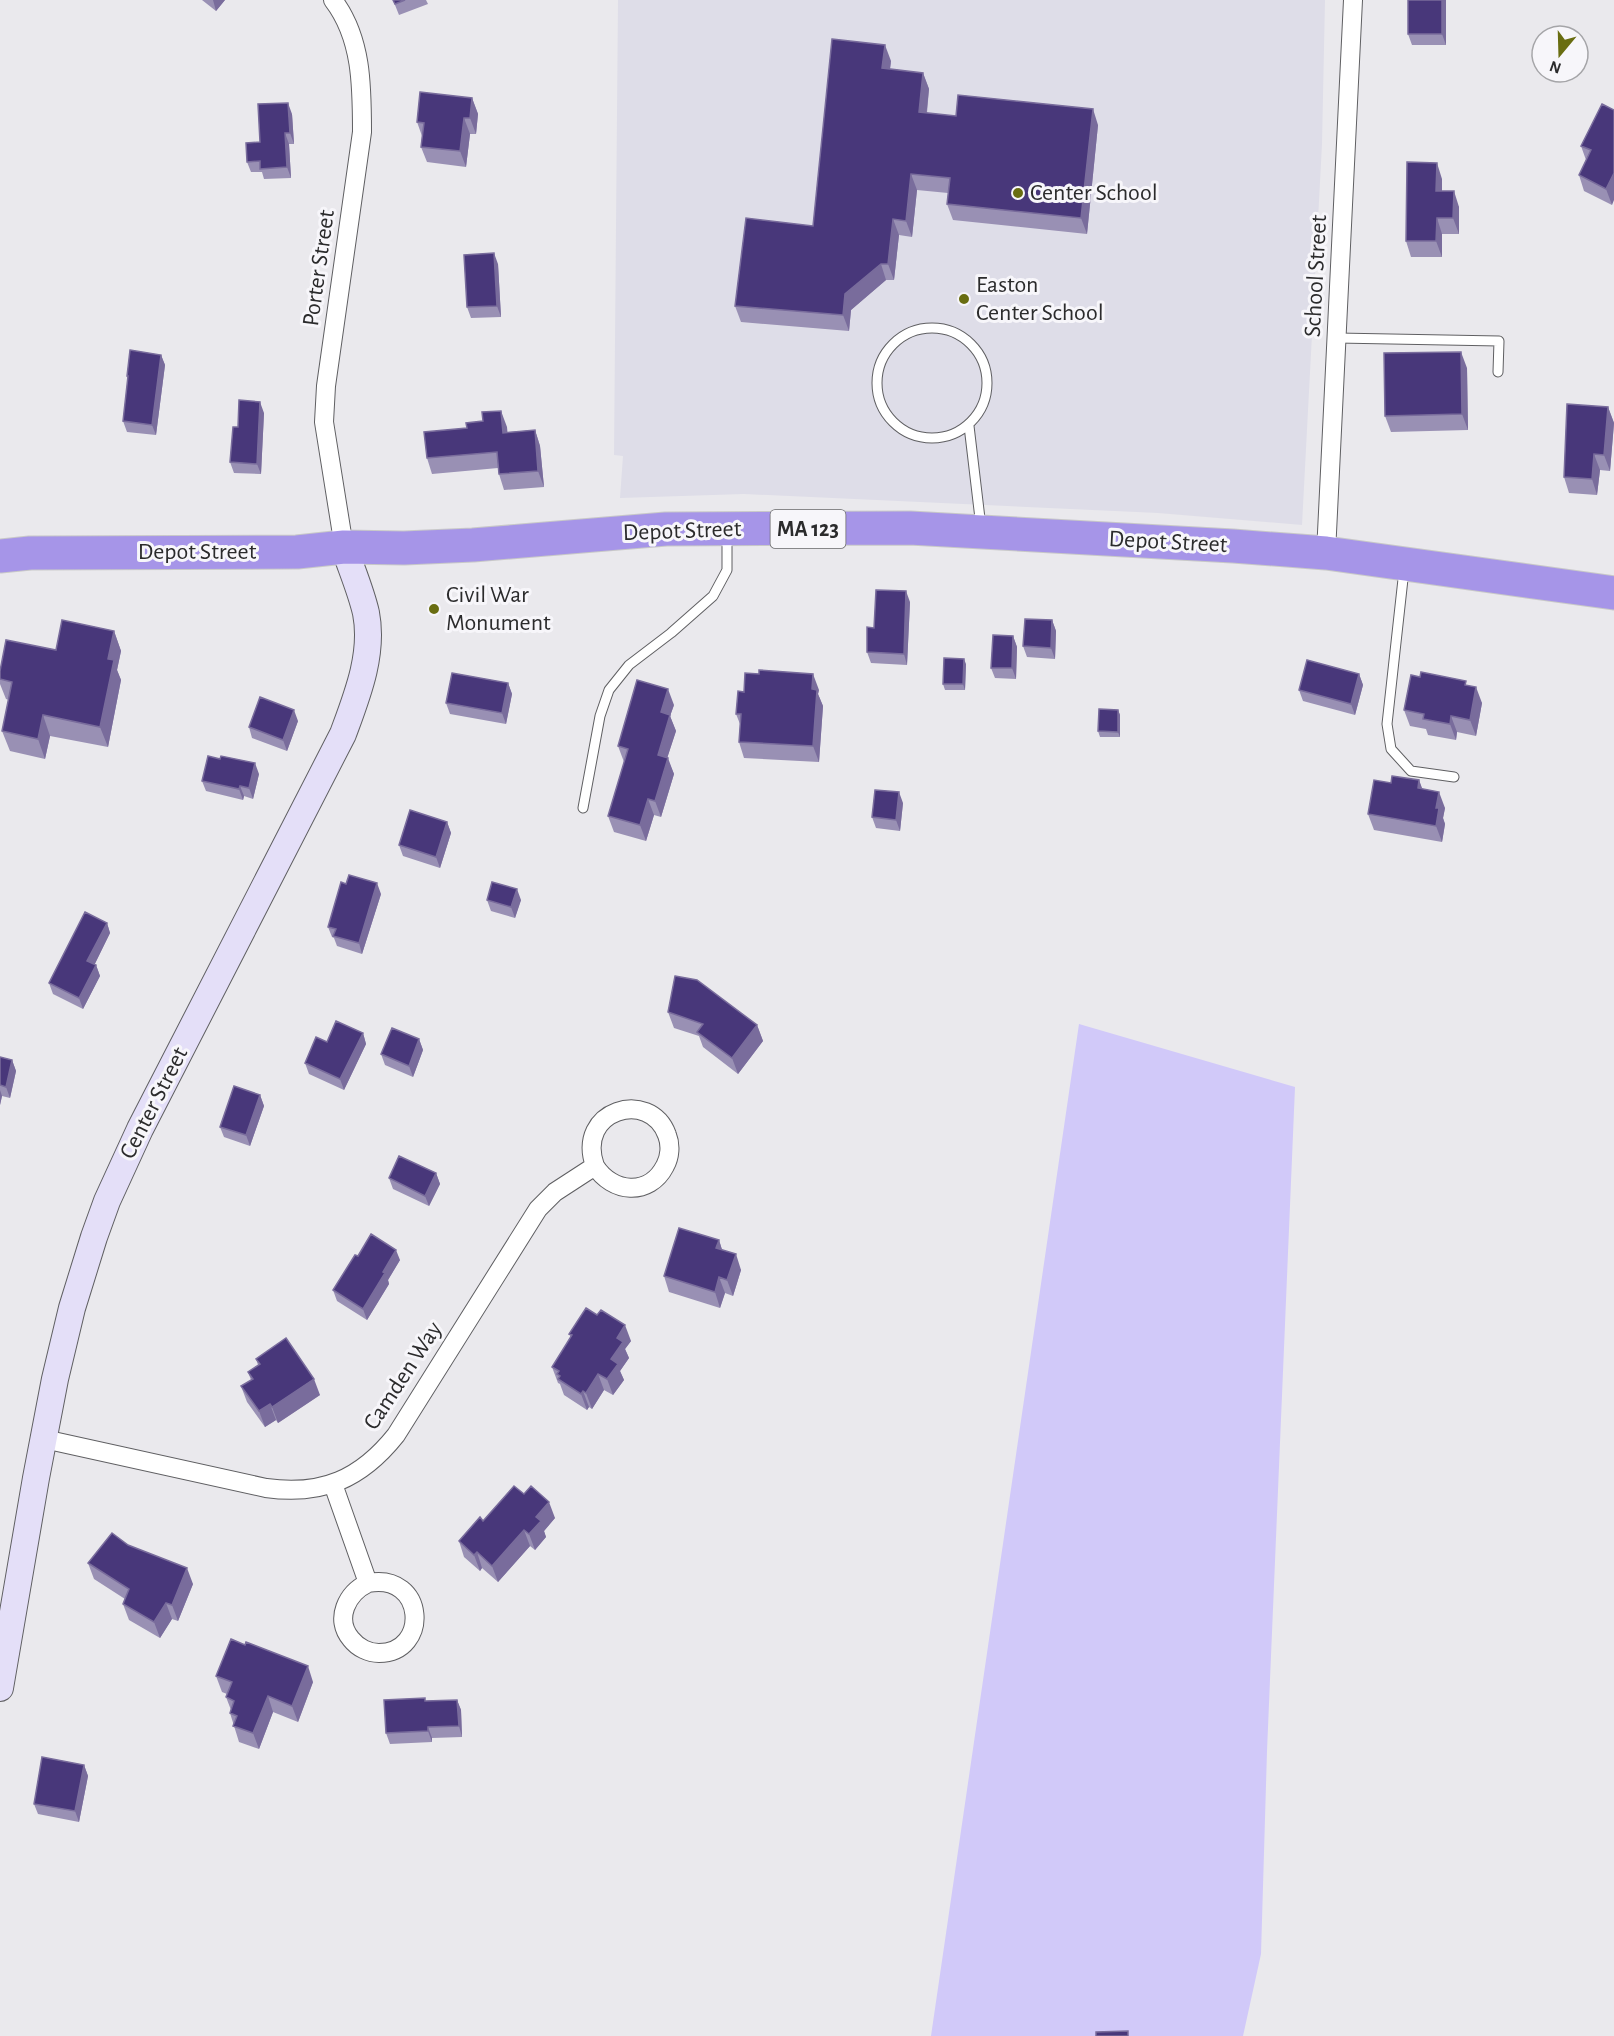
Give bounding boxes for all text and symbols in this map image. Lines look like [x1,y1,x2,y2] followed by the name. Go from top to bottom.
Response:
[1530,24,1590,84] north arrow
[1548,58,1563,77] text: N
[1030,181,1158,205] place label: Center School
[1011,186,1025,200] marker: Center School
[299,208,339,328] street label: Porter Street
[1301,214,1331,338] street label: School Street
[976,273,1104,325] place label: Easton Center School
[957,292,971,306] marker: Easton Center School
[770,510,846,548] road number: MA 123
[622,517,742,545] street label: Depot Street
[1108,527,1228,557] street label: Depot Street
[138,540,257,564] street label: Depot Street
[446,583,551,635] place label: Civil War Monument
[427,602,441,616] marker: Civil War Monument
[116,1043,193,1163] street label: Center Street
[359,1318,447,1434] street label: Camden Way

